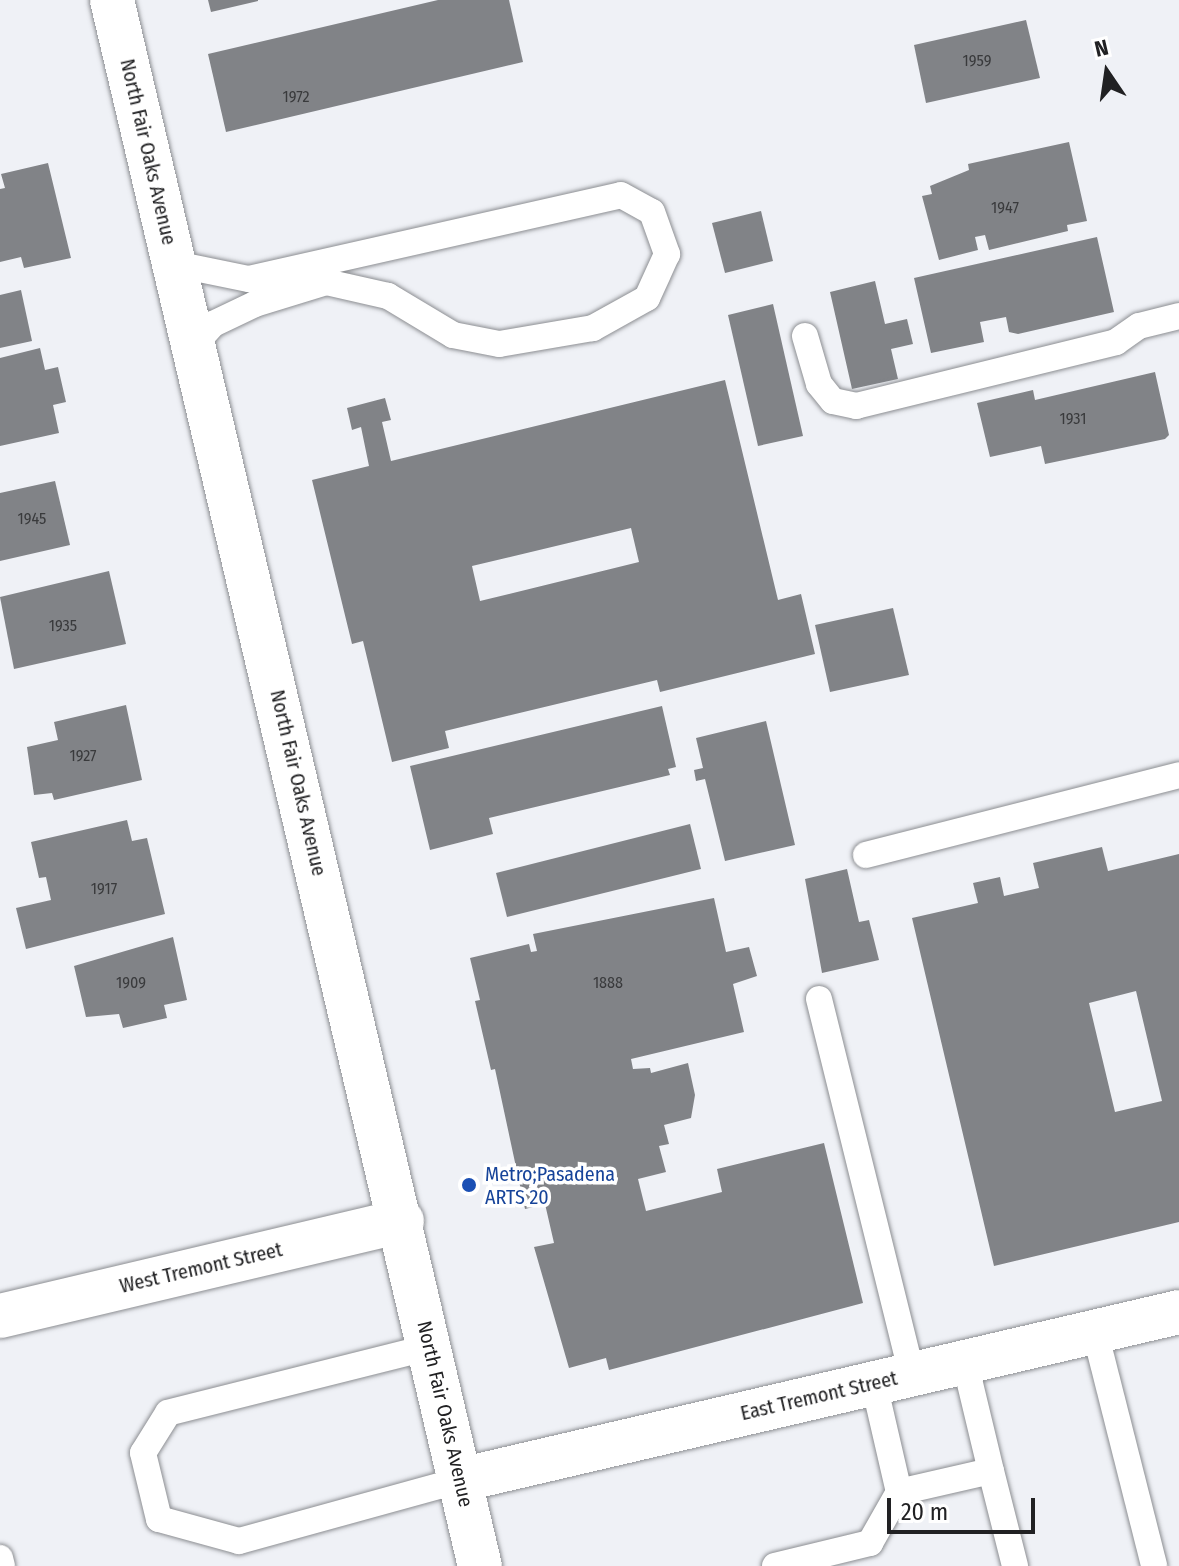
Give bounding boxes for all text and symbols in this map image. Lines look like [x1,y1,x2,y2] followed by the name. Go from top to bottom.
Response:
[1067,32,1147,112] north arrow
[1092,33,1111,63] text: N
[963,51,991,71] house number: 1959
[115,57,181,247] street label: North Fair Oaks Avenue
[282,87,310,107] house number: 1972
[991,198,1019,218] house number: 1947
[1060,409,1086,429] house number: 1931
[18,509,46,529] house number: 1945
[49,616,77,636] house number: 1935
[265,688,331,878] street label: North Fair Oaks Avenue
[69,746,97,766] house number: 1927
[91,879,117,899] house number: 1917
[116,973,146,993] house number: 1909
[593,973,623,993] house number: 1888
[485,1162,615,1209] place label: Metro;Pasadena ARTS 20
[460,1176,478,1194] marker: Metro;Pasadena ARTS 20
[117,1238,285,1298] street label: West Tremont Street
[412,1319,478,1509] street label: North Fair Oaks Avenue
[738,1366,900,1426] street label: East Tremont Street
[891,1482,1039,1532] scale bar
[901,1498,948,1526] text: 20 m

